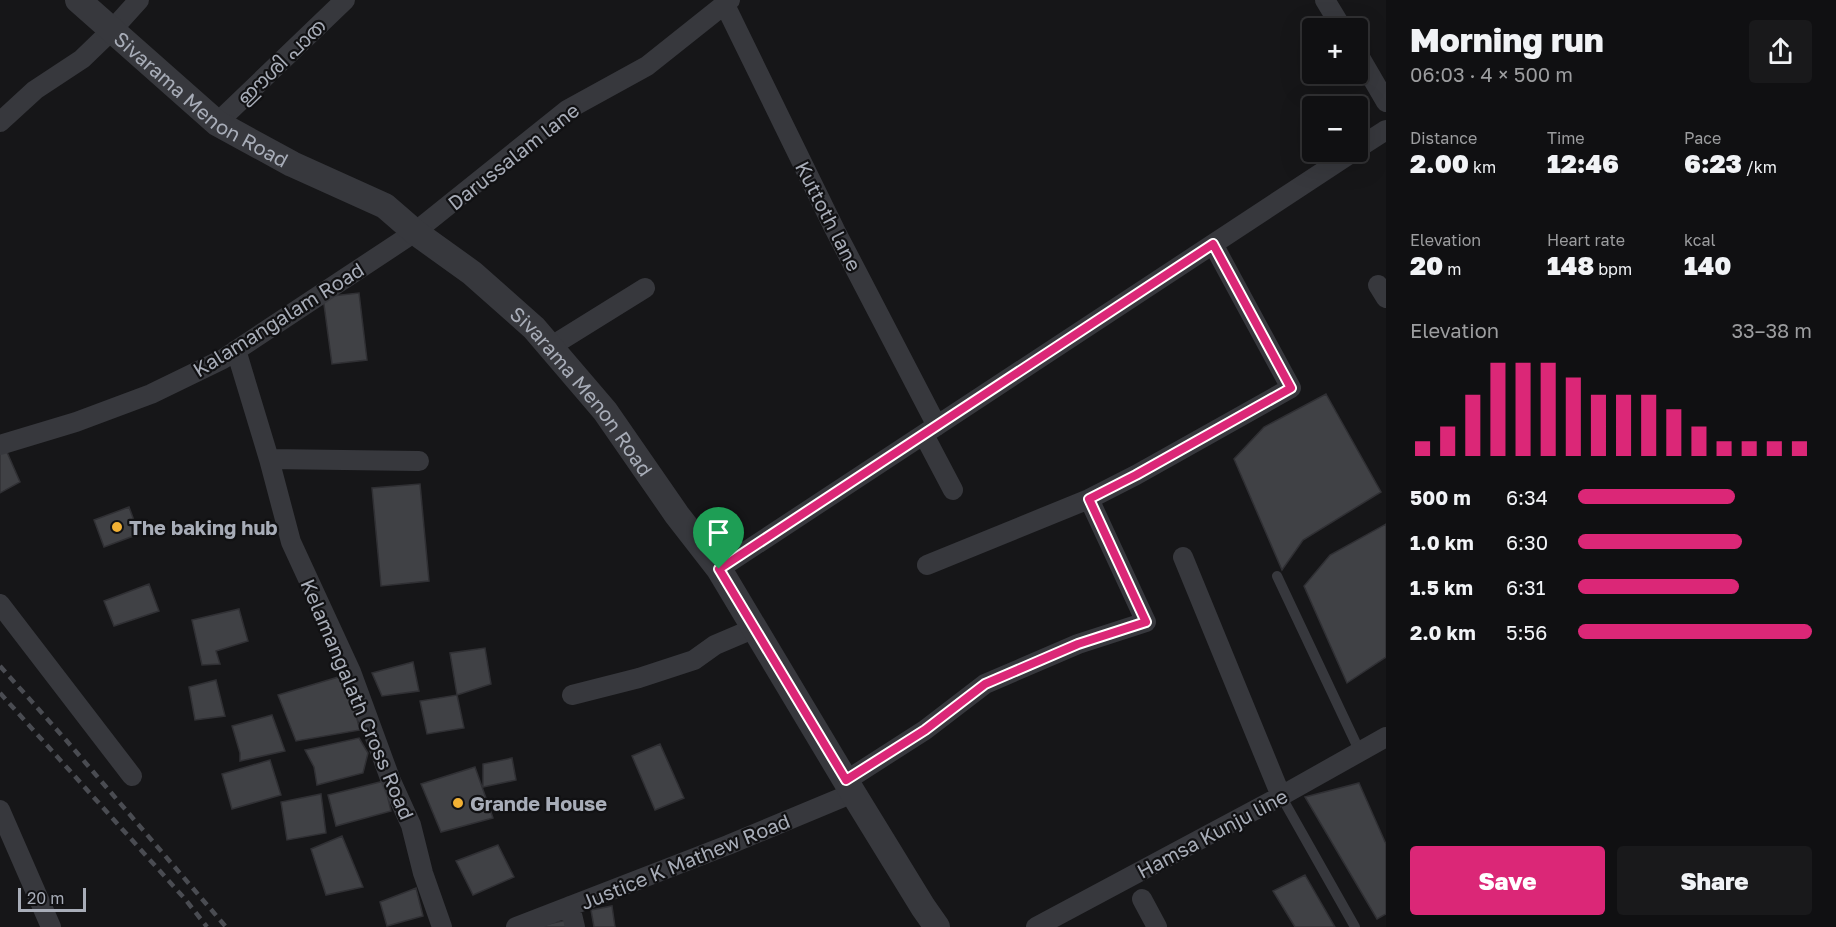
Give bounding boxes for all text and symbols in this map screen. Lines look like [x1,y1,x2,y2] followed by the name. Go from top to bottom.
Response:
[232,13,331,110] street label: ഈശി പാത
[1302,18,1368,162] map controls
[1302,18,1368,84] button: +
[1410,20,1604,59] text: Morning run
[1749,20,1812,83] button: share
[110,26,293,172] street label: Sivarama Menon Road
[1410,62,1573,86] text: 06:03 · 4 × 500 m
[1302,96,1368,162] button: −
[443,97,583,215] street label: Darussalam lane
[1410,128,1477,148] text: Distance
[1547,128,1585,148] text: Time
[1684,128,1721,148] text: Pace
[1410,148,1469,179] text: 2.00
[1547,148,1619,179] text: 12:46
[1684,148,1742,179] text: 6:23
[791,157,867,275] street label: Kuttoth lane
[1469,157,1496,177] text: km
[1742,157,1777,177] text: /km
[1410,230,1481,250] text: Elevation
[1547,230,1625,250] text: Heart rate
[1684,230,1716,250] text: kcal
[1410,250,1443,281] text: 20
[1547,250,1594,281] text: 148
[1684,250,1731,281] text: 140
[188,257,368,381] street label: Kalamangalam Road
[1443,259,1461,279] text: m
[1594,259,1632,279] text: bpm
[506,301,658,480] street label: Sivarama Menon Road
[1410,318,1499,342] text: Elevation
[1731,318,1812,342] text: 33–38 m
[1410,485,1471,509] text: 500 m
[1506,485,1548,509] text: 6:34
[693,507,744,569] pin
[129,515,278,539] place label: The baking hub
[702,516,735,549] icon: arrive
[110,520,124,534] marker: The baking hub
[1410,530,1474,554] text: 1.0 km
[1506,530,1548,554] text: 6:30
[296,575,420,823] street label: Kelamangalath Cross Road
[1410,575,1473,599] text: 1.5 km
[1506,575,1546,599] text: 6:31
[1410,620,1476,644] text: 2.0 km
[1506,620,1547,644] text: 5:56
[1133,783,1291,883] street label: Hamsa Kunju line
[470,791,607,815] place label: Grande House
[451,796,465,810] marker: Grande House
[577,808,793,914] street label: Justice K Mathew Road
[1410,846,1605,915] button: Save
[1617,846,1812,915] button: Share
[18,885,86,912] scale bar
[27,888,64,908] text: 20 m

